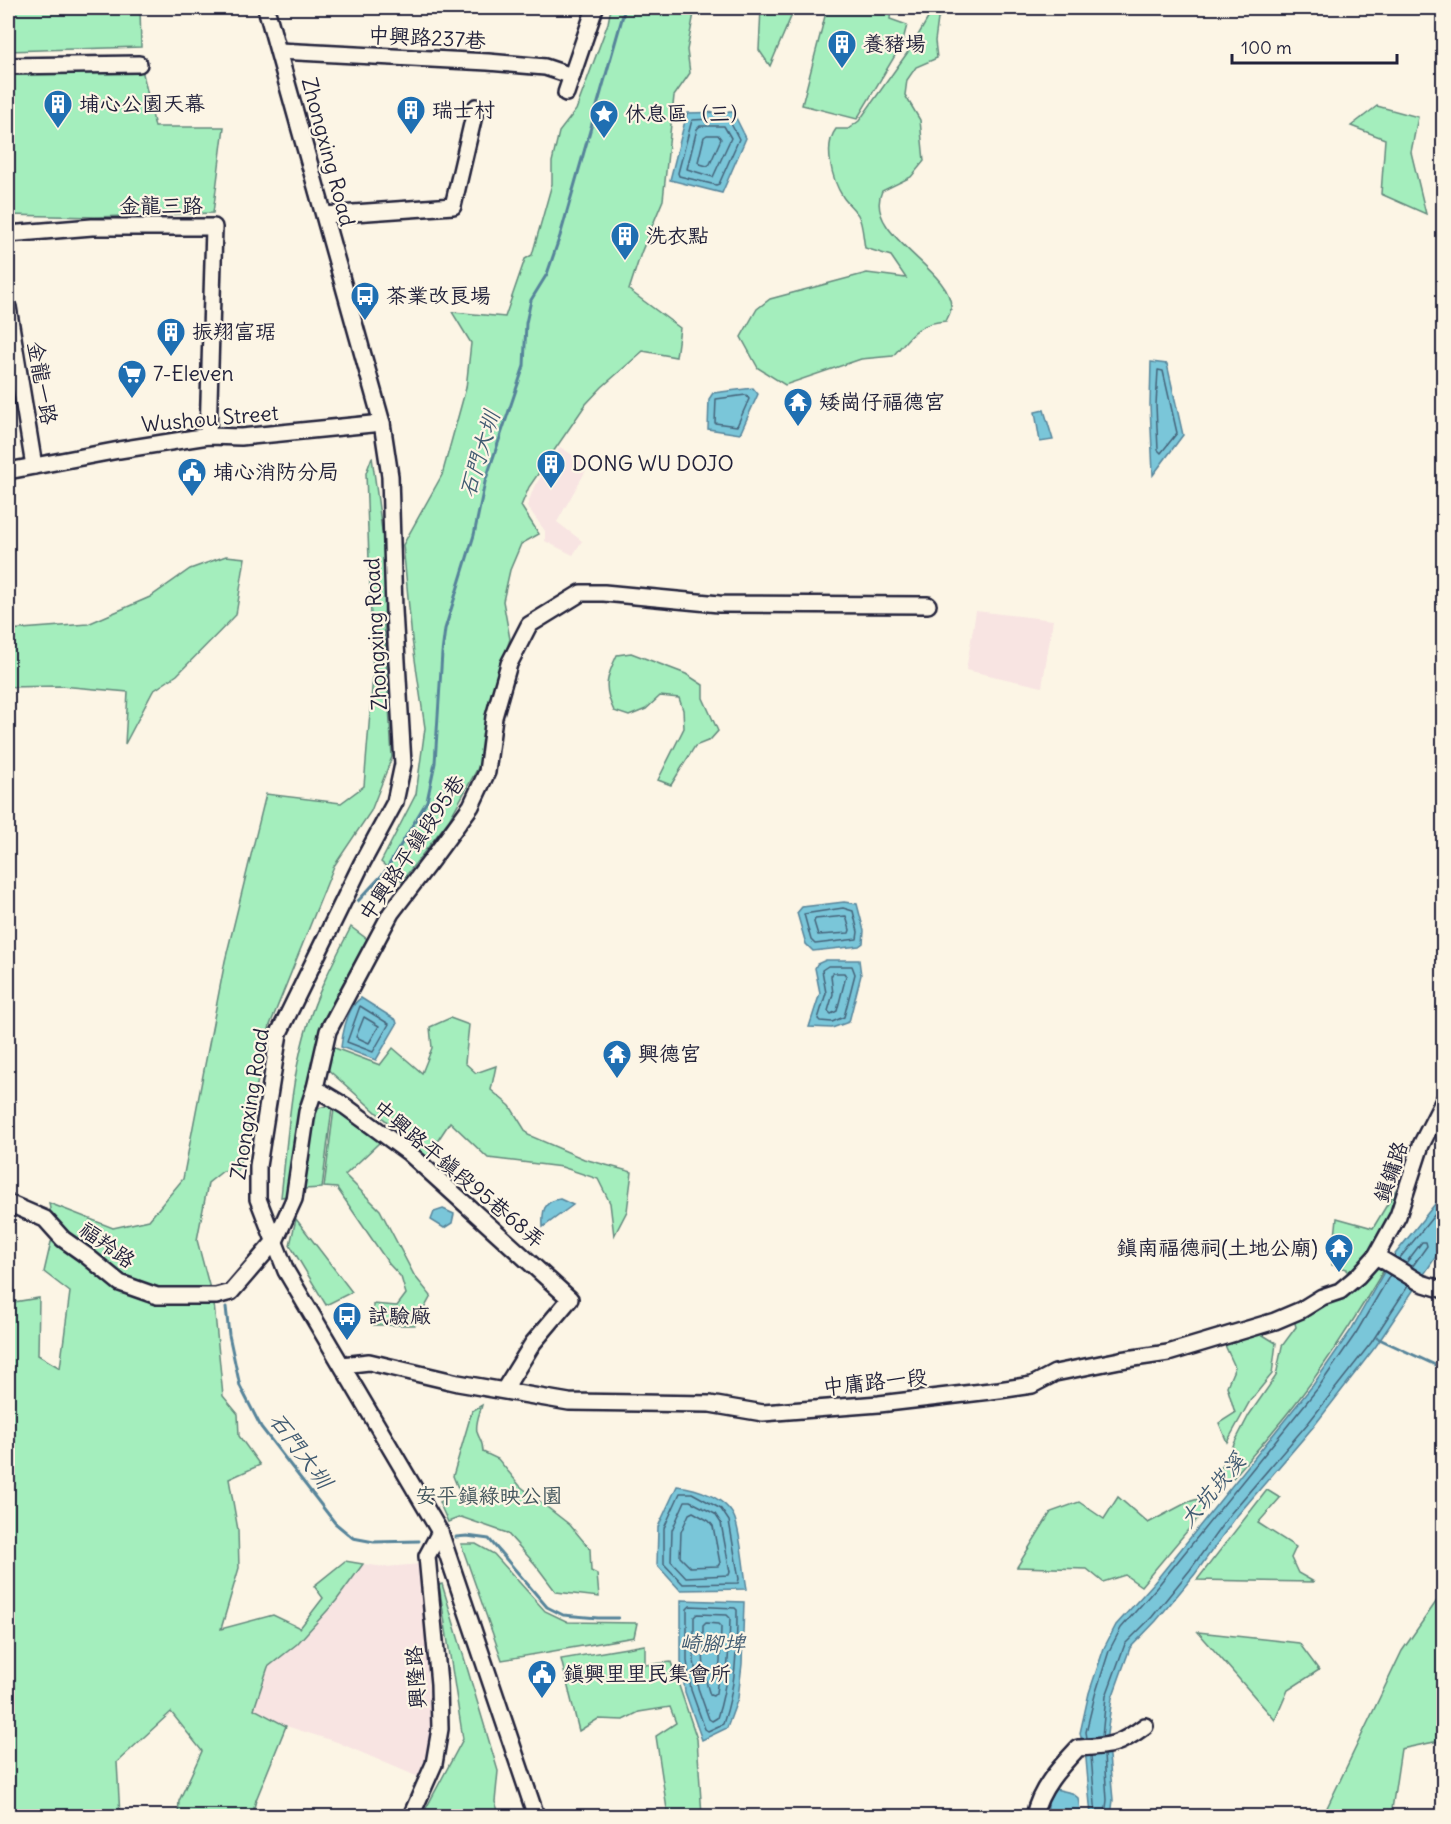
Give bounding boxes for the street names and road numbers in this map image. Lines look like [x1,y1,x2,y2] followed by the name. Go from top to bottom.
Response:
[368,21,487,54] street label: 中興路237巷
[296,75,361,229] street label: Zhongxing Road
[119,192,203,219] street label: 金龍三路
[22,339,63,427] street label: 金龍一路
[140,399,280,438] street label: Wushou Street
[358,557,393,711] street label: Zhongxing Road
[353,769,471,926] street label: 中興路平鎮段95巷
[224,1026,275,1182] street label: Zhongxing Road
[368,1094,551,1254] street label: 中興路平鎮段95巷68弄
[1368,1138,1414,1206] street label: 鎮鏞路
[74,1215,141,1274] street label: 福羚路
[821,1363,929,1400] street label: 中庸路一段
[400,1645,431,1709] street label: 興隆路

